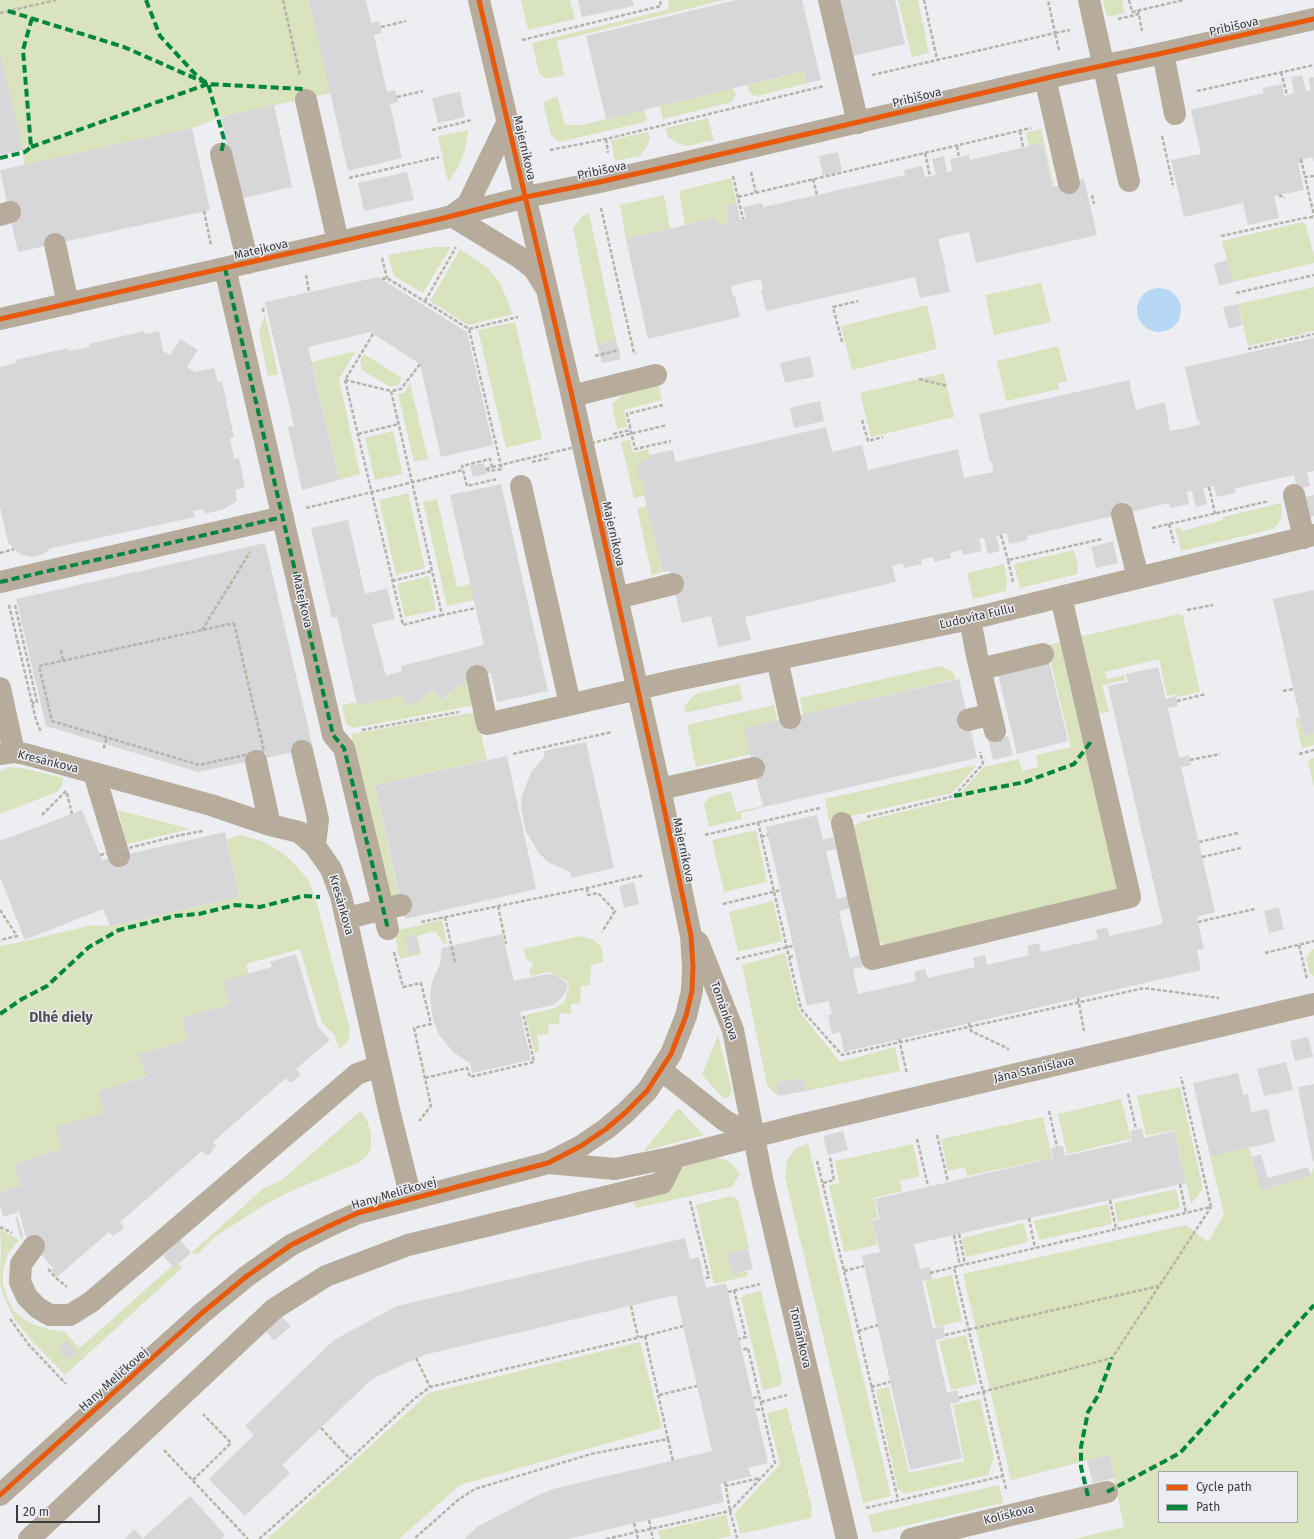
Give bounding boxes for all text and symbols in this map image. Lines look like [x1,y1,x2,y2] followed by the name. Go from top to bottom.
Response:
[1208,14,1260,40] street label: Pribišova
[891,85,943,111] street label: Pribišova
[510,114,538,182] street label: Majerníkova
[576,159,628,183] street label: Pribišova
[233,237,289,263] street label: Matejkova
[599,500,627,568] street label: Majerníkova
[289,573,315,629] street label: Matejkova
[938,601,1016,633] street label: Ľudovíta Fullu
[16,747,80,777] street label: Kresánkova
[669,816,697,884] street label: Majerníkova
[326,873,356,937] street label: Kresánkova
[707,980,741,1042] street label: Tománkova
[29,1010,93,1026] district label: Dlhé diely
[992,1054,1076,1086] street label: Jána Stanislava
[350,1175,438,1213] street label: Hany Meličkovej
[786,1306,814,1370] street label: Tománkova
[76,1345,152,1415] street label: Hany Meličkovej
[1158,1471,1298,1523] legend
[1196,1480,1252,1494] text: Cycle path
[18,1497,102,1523] scale bar
[1196,1500,1220,1514] text: Path
[982,1502,1036,1528] street label: Kolískova
[23,1505,49,1519] text: 20 m

